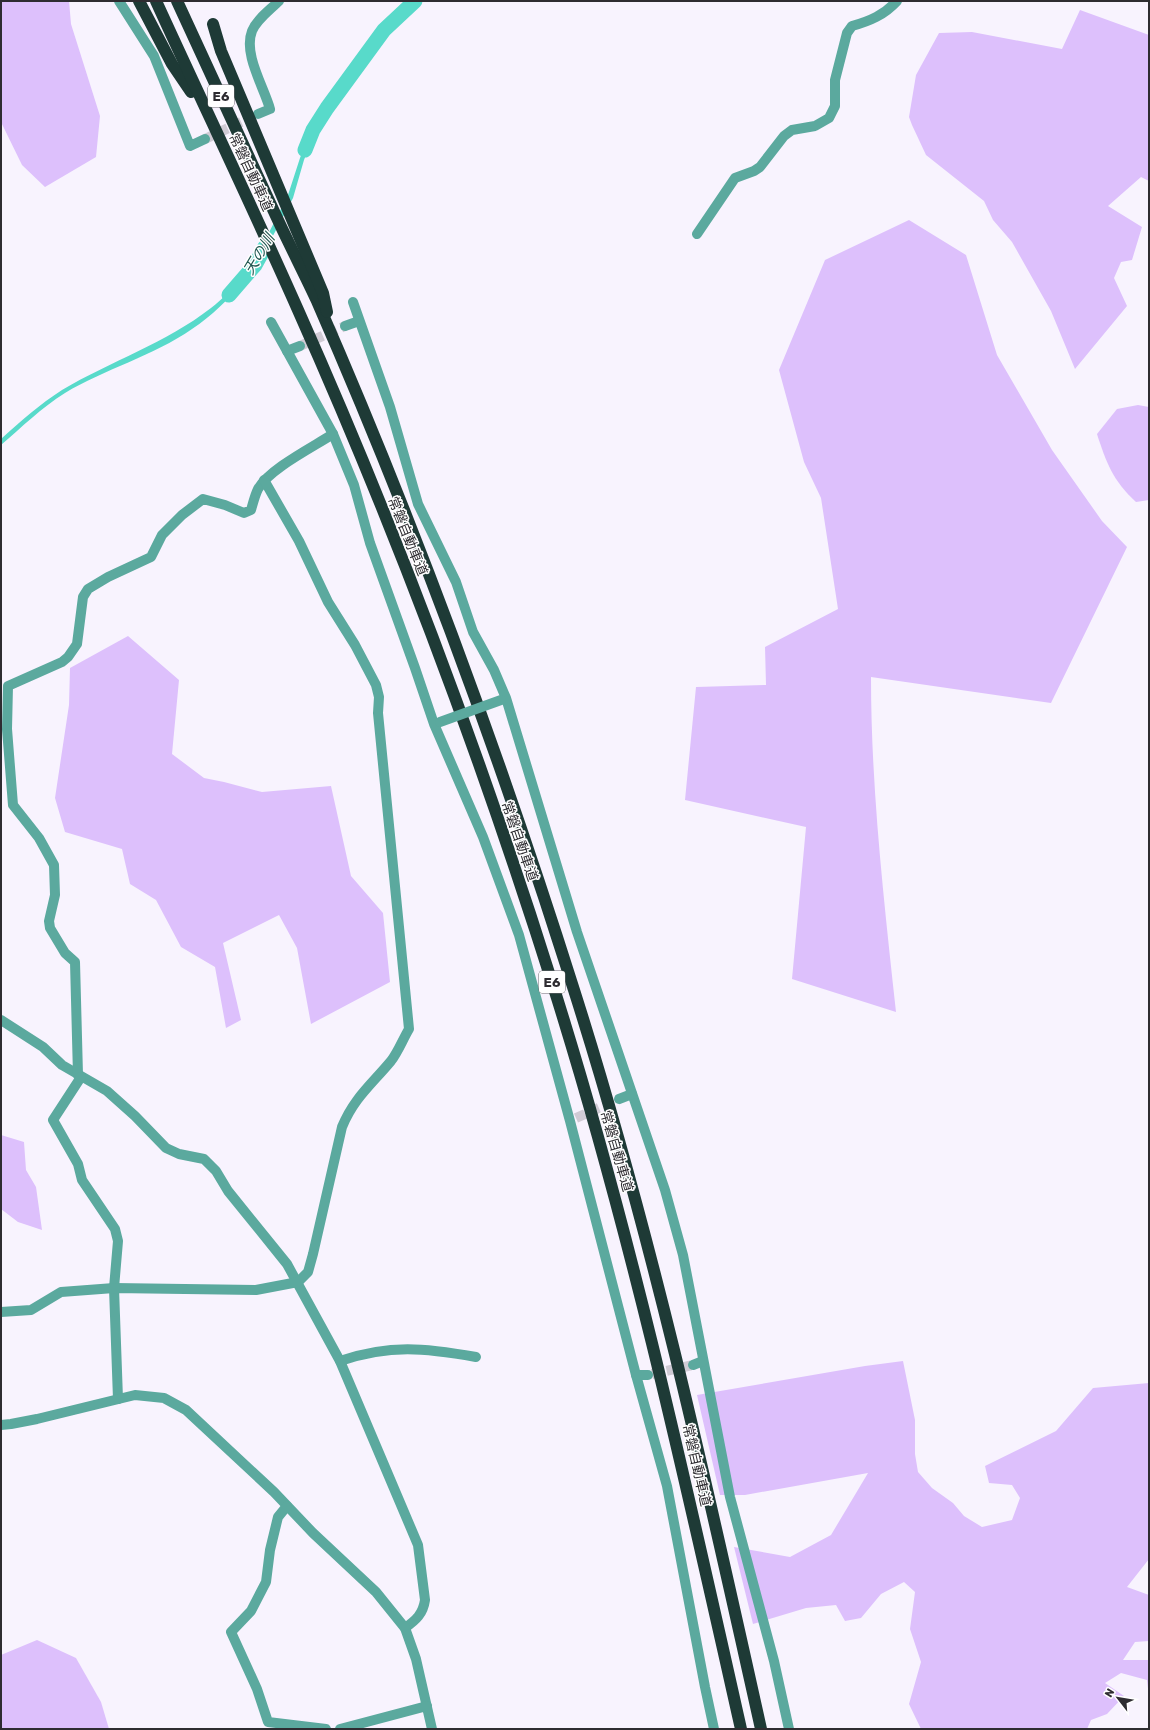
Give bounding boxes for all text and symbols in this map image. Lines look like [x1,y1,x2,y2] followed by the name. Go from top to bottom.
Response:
[208,85,234,107] road number: E6
[225,131,276,214] street label: 常磐自動車道
[240,228,279,278] water label: 天の川
[384,494,431,578] street label: 常磐自動車道
[498,799,541,884] street label: 常磐自動車道
[539,971,565,993] road number: E6
[597,1108,636,1194] street label: 常磐自動車道
[679,1422,714,1508] street label: 常磐自動車道
[1098,1678,1138,1718] north arrow
[1102,1686,1118,1700] text: N

